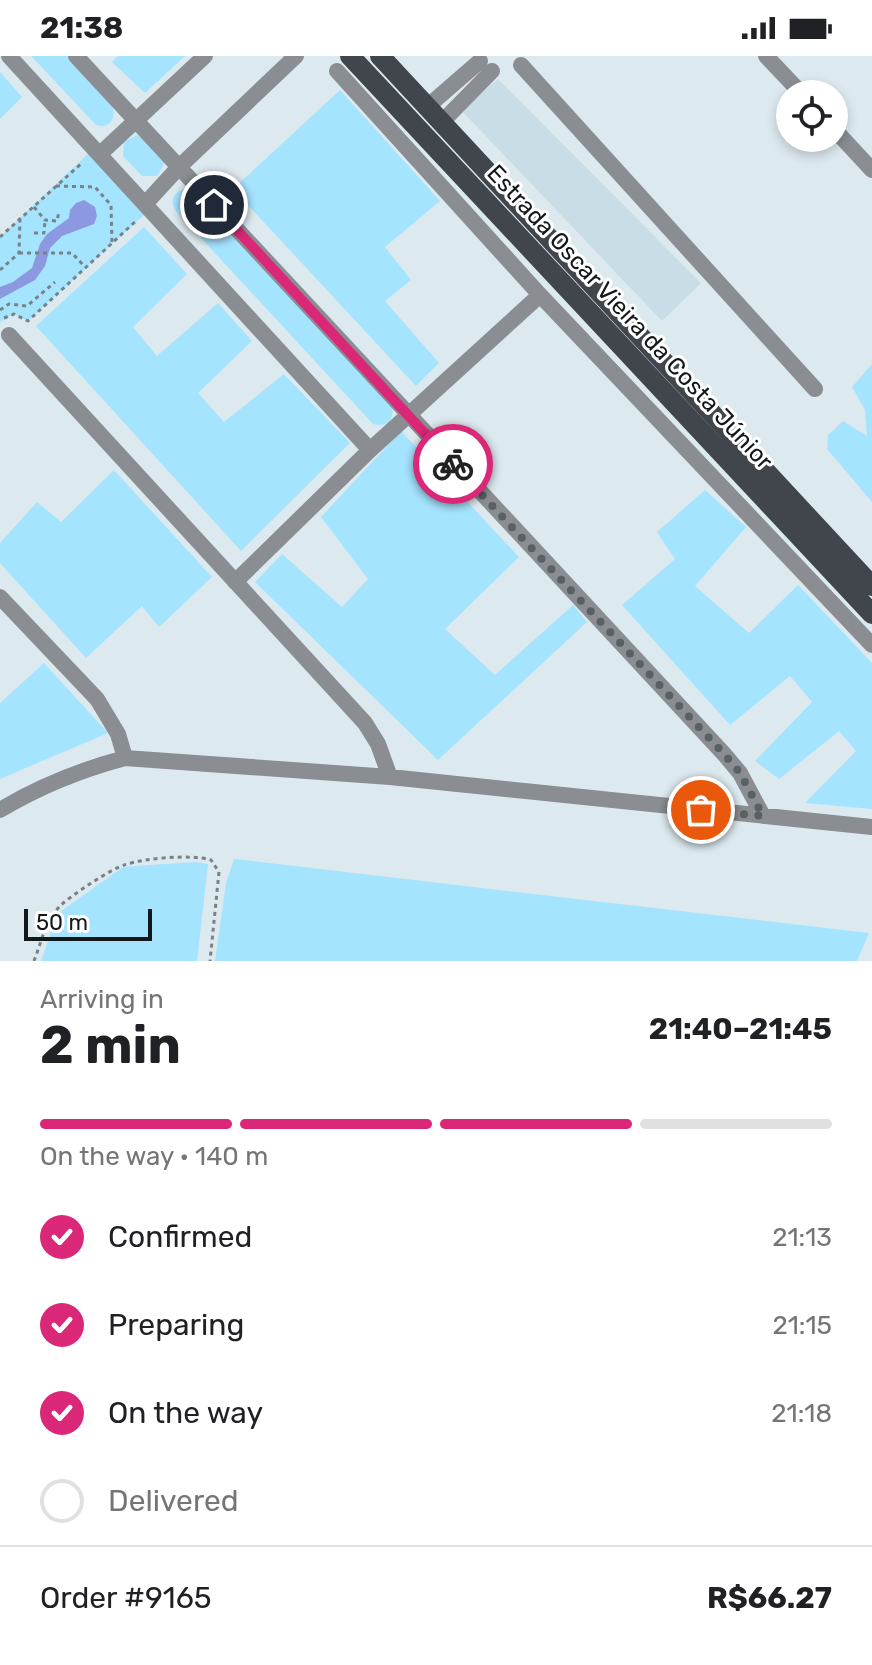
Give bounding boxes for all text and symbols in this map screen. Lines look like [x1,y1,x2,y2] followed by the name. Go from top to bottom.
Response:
[40,10,123,46] text: 21:38
[776,80,848,152] map controls
[776,80,848,152] button: locate
[481,159,779,475] street label: Estrada Oscar Vieira da Costa Júnior
[180,171,248,239] pin
[192,183,236,227] icon: home
[413,424,493,504] courier
[431,442,475,486] icon: bike
[667,776,735,844] pin
[679,788,723,832] icon: bag
[24,905,152,941] scale bar
[36,909,88,936] text: 50 m
[40,984,164,1015] text: Arriving in
[649,1011,832,1047] text: 21:40–21:45
[40,1014,181,1076] text: 2 min
[40,1141,268,1172] text: On the way · 140 m
[40,1215,84,1259] icon: check
[108,1219,252,1255] text: Confirmed
[772,1222,832,1253] text: 21:13
[40,1303,84,1347] icon: check
[108,1307,244,1343] text: Preparing
[772,1310,832,1341] text: 21:15
[40,1391,84,1435] icon: check
[108,1395,263,1431] text: On the way
[771,1398,832,1429] text: 21:18
[108,1483,239,1519] text: Delivered
[40,1580,212,1616] text: Order #9165
[707,1580,832,1616] text: R$66.27

